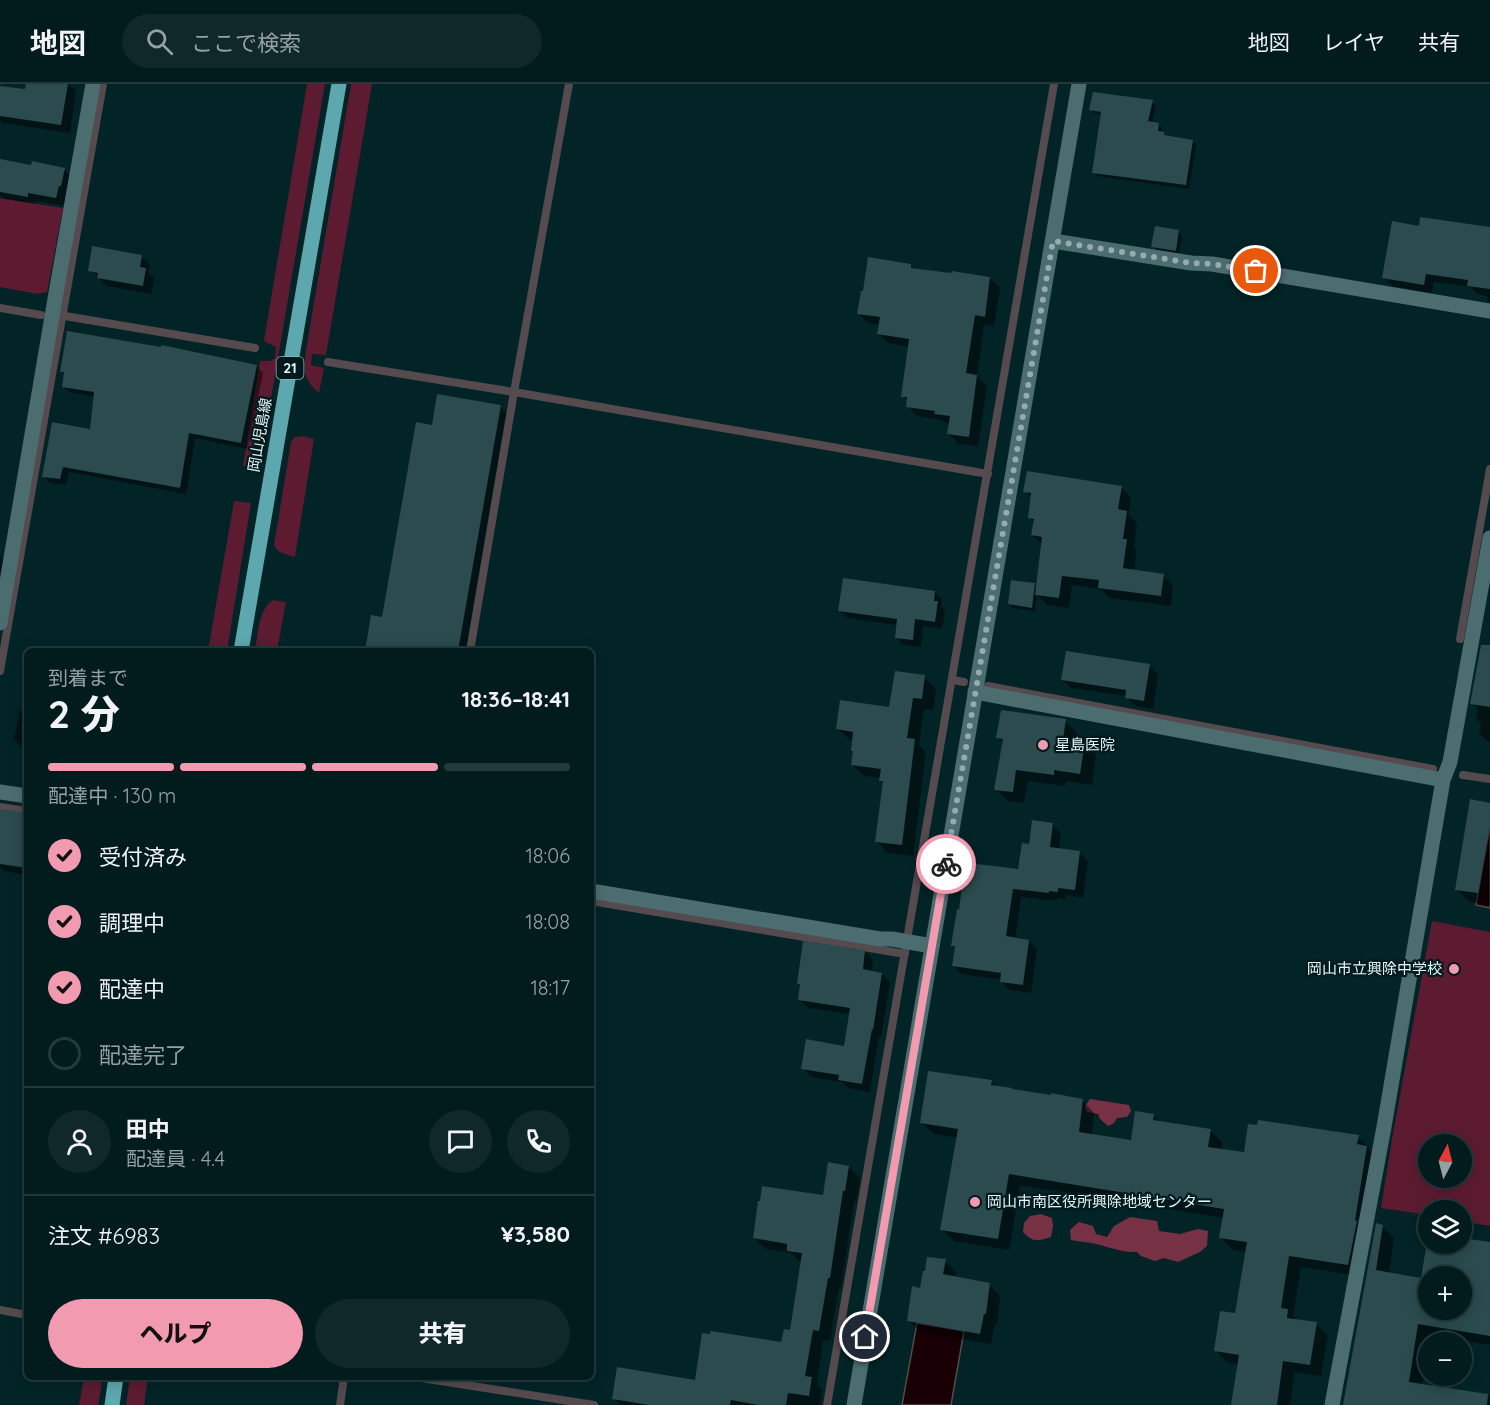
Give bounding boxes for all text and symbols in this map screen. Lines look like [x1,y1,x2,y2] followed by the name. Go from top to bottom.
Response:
[122,14,542,68] search box
[30,25,86,60] text: 地図
[143,25,176,58] icon: search
[191,29,301,57] text: ここで検索
[1248,29,1290,55] text: 地図
[1323,29,1385,55] text: レイヤ
[1418,29,1460,55] text: 共有
[1230,245,1281,296] pin
[1239,254,1272,287] icon: bag
[276,357,304,379] road number: 21
[244,396,275,474] street label: 岡山児島線
[48,665,128,690] text: 到着まで
[461,685,570,713] text: 18:36–18:41
[48,689,120,738] text: 2 分
[1055,735,1115,754] place label: 星島医院
[1036,738,1050,752] marker: 星島医院
[48,783,176,808] text: 配達中 · 130 m
[916,834,976,894] courier
[48,839,81,872] icon: check
[99,843,187,871] text: 受付済み
[525,843,570,868] text: 18:06
[930,848,963,881] icon: bike
[48,905,81,938] icon: check
[99,909,165,937] text: 調理中
[525,909,570,934] text: 18:08
[1307,959,1442,978] place label: 岡山市立興除中学校
[1447,962,1461,976] marker: 岡山市立興除中学校
[48,971,81,1004] icon: check
[99,975,165,1003] text: 配達中
[530,975,570,1000] text: 18:17
[99,1041,187,1069] text: 配達完了
[48,1110,111,1173] button: person
[429,1110,492,1173] button: chat
[507,1110,570,1173] button: phone
[126,1115,170,1143] text: 田中
[1418,1134,1472,1188] north arrow
[1418,1134,1472,1386] map controls
[126,1146,225,1171] text: 配達員 · 4.4
[987,1192,1212,1211] place label: 岡山市南区役所興除地域センター
[968,1195,982,1209] marker: 岡山市南区役所興除地域センター
[1418,1200,1472,1254] button: layers
[501,1220,570,1248] text: ¥3,580
[48,1222,160,1250] text: 注文 #6983
[1418,1266,1472,1320] button: +
[48,1299,303,1368] button: ヘルプ
[315,1299,570,1368] button: 共有
[839,1311,890,1362] pin
[848,1320,881,1353] icon: home
[1418,1332,1472,1386] button: −

